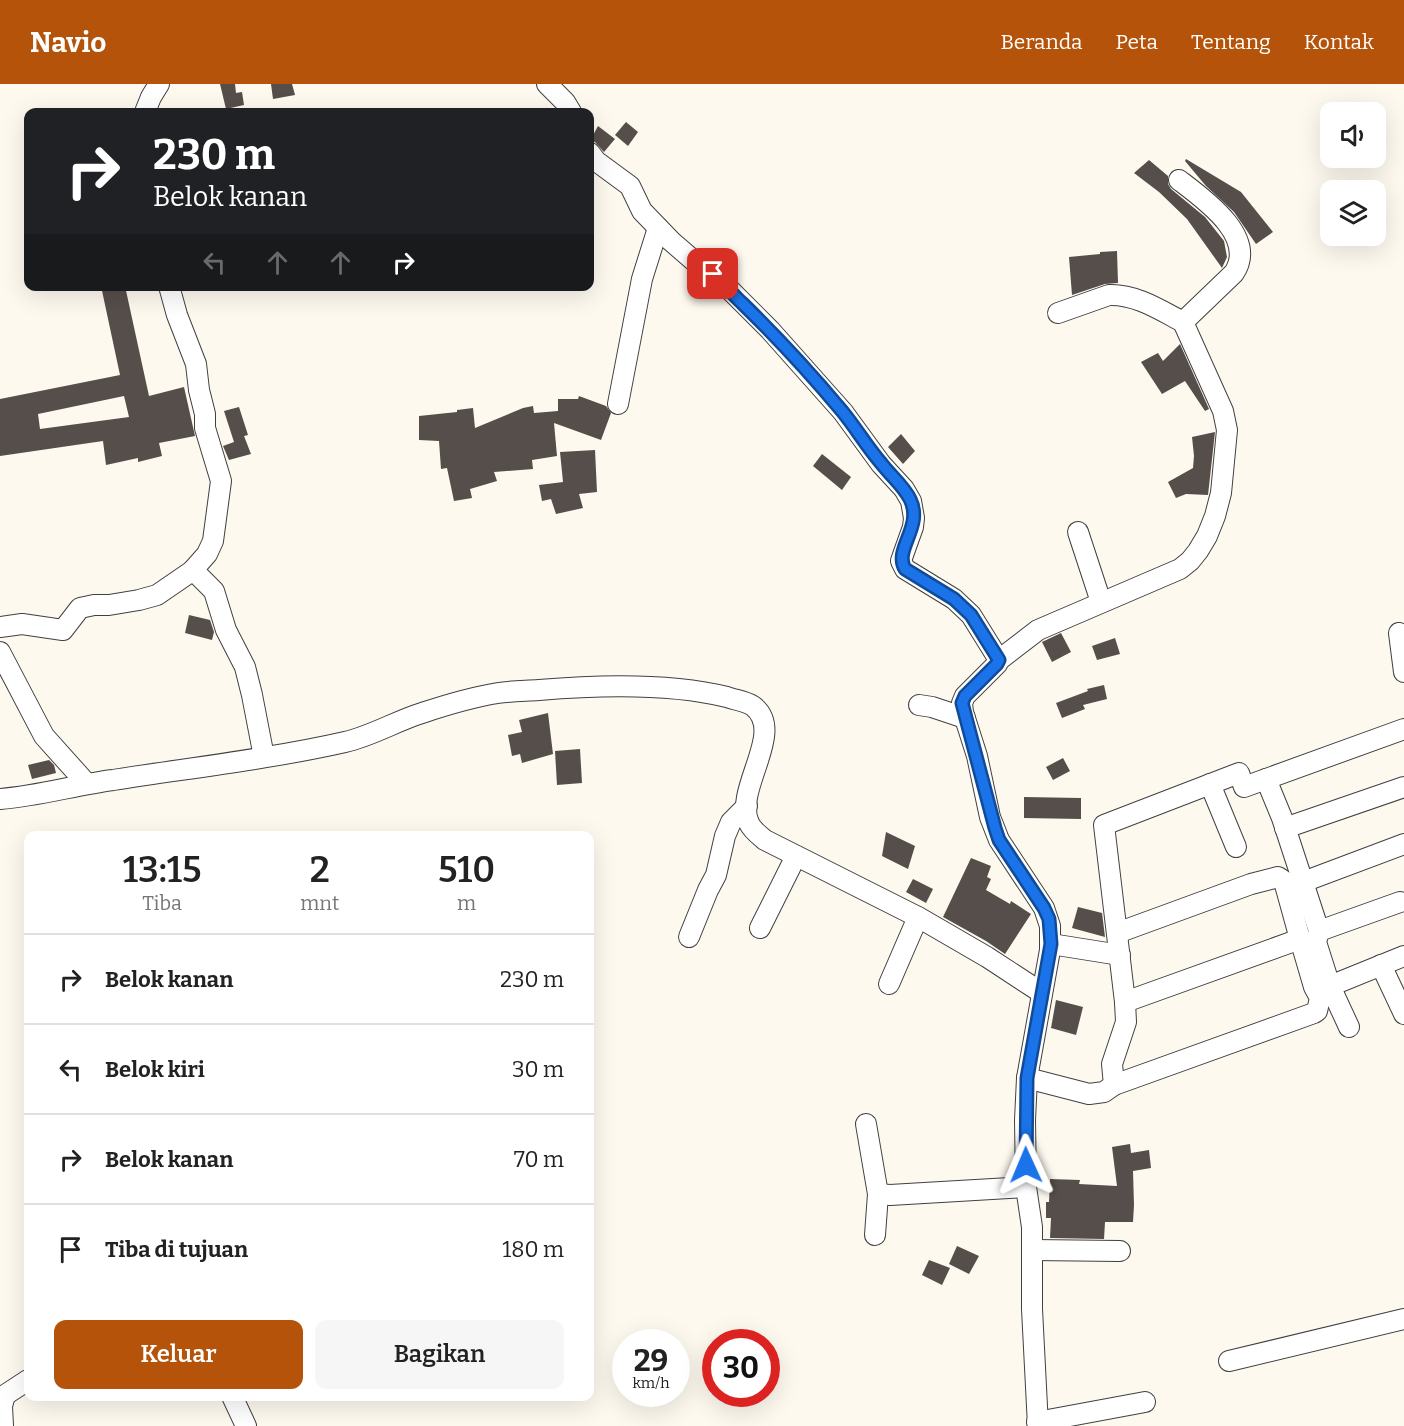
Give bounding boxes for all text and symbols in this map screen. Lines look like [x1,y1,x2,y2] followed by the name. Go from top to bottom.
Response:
[30,26,106,59] text: Navio
[1001,29,1082,55] text: Beranda
[1115,29,1158,55] text: Peta
[1191,29,1271,55] text: Tentang
[1304,29,1374,55] text: Kontak
[1320,102,1386,246] map controls
[1320,102,1386,168] button: sound
[153,130,275,180] text: 230 m
[54,132,132,210] icon: right
[1320,180,1386,246] button: layers
[153,181,307,213] text: Belok kanan
[198,246,231,279] icon: left
[261,246,294,279] icon: ahead
[324,246,357,279] icon: ahead
[387,246,420,279] icon: right
[687,248,738,299] pin
[696,257,729,290] icon: arrive
[123,848,202,892] text: 13:15
[310,848,330,892] text: 2
[438,848,495,892] text: 510
[142,891,182,915] text: Tiba
[300,891,339,915] text: mnt
[457,891,476,915] text: m
[54,963,87,996] icon: right
[105,966,233,993] text: Belok kanan
[500,966,564,993] text: 230 m
[54,1053,87,1086] icon: left
[105,1056,205,1083] text: Belok kiri
[512,1056,564,1083] text: 30 m
[994,1133,1058,1197] position arrow
[54,1143,87,1176] icon: right
[105,1146,233,1173] text: Belok kanan
[514,1146,564,1173] text: 70 m
[54,1233,87,1266] icon: arrive
[105,1236,248,1263] text: Tiba di tujuan
[502,1236,564,1263] text: 180 m
[54,1320,303,1389] button: Keluar
[315,1320,564,1389] button: Bagikan
[702,1329,780,1407] speed limit sign: 30
[634,1343,668,1379] text: 29
[632,1374,670,1392] text: km/h

